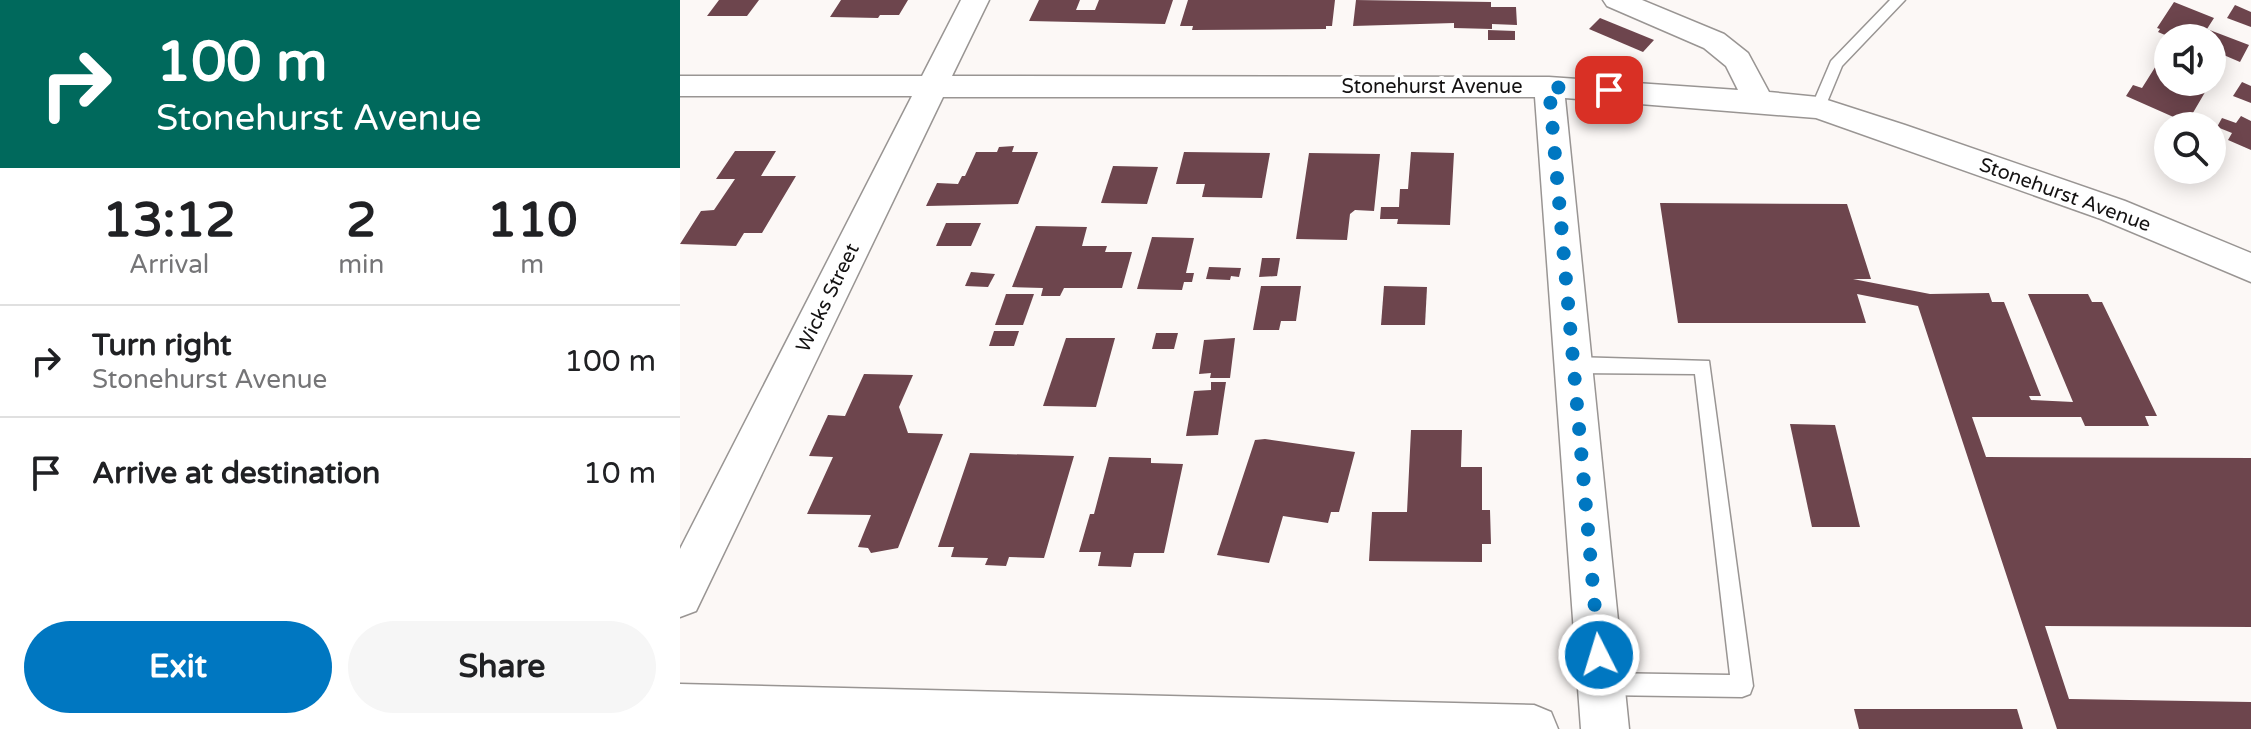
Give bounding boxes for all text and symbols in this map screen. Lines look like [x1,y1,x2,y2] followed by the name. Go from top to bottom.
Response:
[2154,24,2226,184] map controls
[2154,24,2226,96] button: sound
[156,29,327,96] text: 100 m
[24,32,128,136] icon: right
[1575,56,1643,124] pin
[1587,68,1631,112] icon: arrive
[1342,75,1522,99] street label: Stonehurst Avenue
[156,97,482,140] text: Stonehurst Avenue
[2154,112,2226,184] button: search
[1976,153,2154,237] street label: Stonehurst Avenue
[103,192,236,250] text: 13:12
[346,192,376,250] text: 2
[487,192,577,250] text: 110
[791,239,865,356] street label: Wicks Street
[129,249,209,280] text: Arrival
[338,249,384,280] text: min
[520,249,544,280] text: m
[92,327,232,364] text: Turn right
[24,339,68,383] icon: right
[564,343,656,380] text: 100 m
[92,364,327,395] text: Stonehurst Avenue
[24,451,68,495] icon: arrive
[92,455,380,492] text: Arrive at destination
[583,455,656,492] text: 10 m
[1557,613,1641,697] position arrow
[24,621,332,713] button: Exit
[348,621,656,713] button: Share

